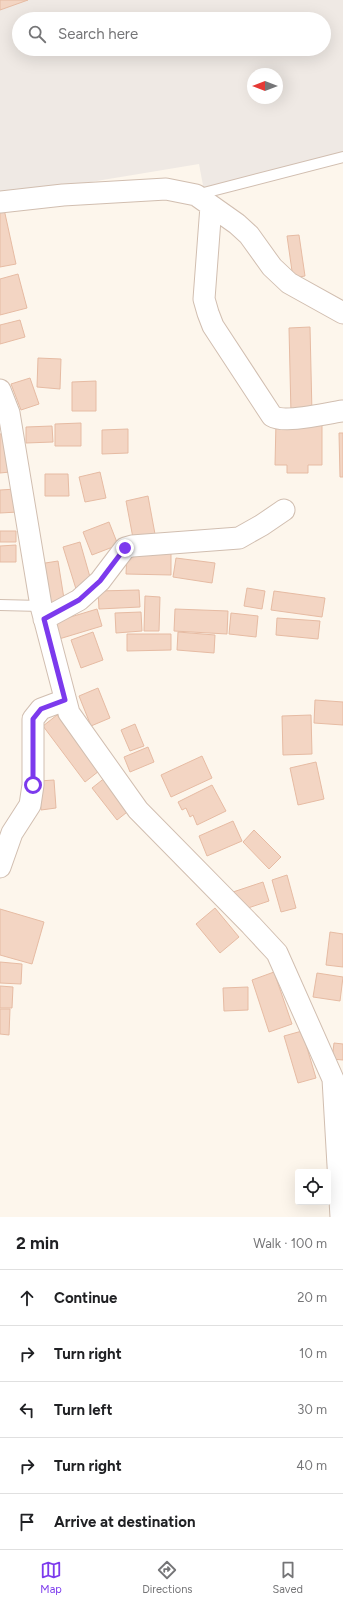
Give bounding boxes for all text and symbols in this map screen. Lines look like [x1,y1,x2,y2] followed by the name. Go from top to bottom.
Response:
[12,12,331,56] search box
[26,23,48,45] icon: search
[58,25,138,43] text: Search here
[247,68,283,104] north arrow
[116,539,134,557] route end
[24,776,42,794] route start
[295,1169,331,1205] map controls
[295,1169,331,1205] button: locate
[16,1233,59,1253] text: 2 min
[253,1236,327,1251] text: Walk · 100 m
[16,1287,38,1309] icon: ahead
[54,1289,117,1307] text: Continue
[297,1290,327,1305] text: 20 m
[16,1343,38,1365] icon: right
[54,1345,122,1363] text: Turn right
[299,1346,327,1361] text: 10 m
[16,1399,38,1421] icon: left
[54,1401,112,1419] text: Turn left
[297,1402,327,1417] text: 30 m
[16,1455,38,1477] icon: right
[54,1457,122,1475] text: Turn right
[296,1458,327,1473] text: 40 m
[16,1511,38,1533] icon: arrive
[54,1513,195,1531] text: Arrive at destination
[40,1559,62,1596] tab: Map
[142,1559,192,1596] tab: Directions
[273,1559,303,1596] tab: Saved

